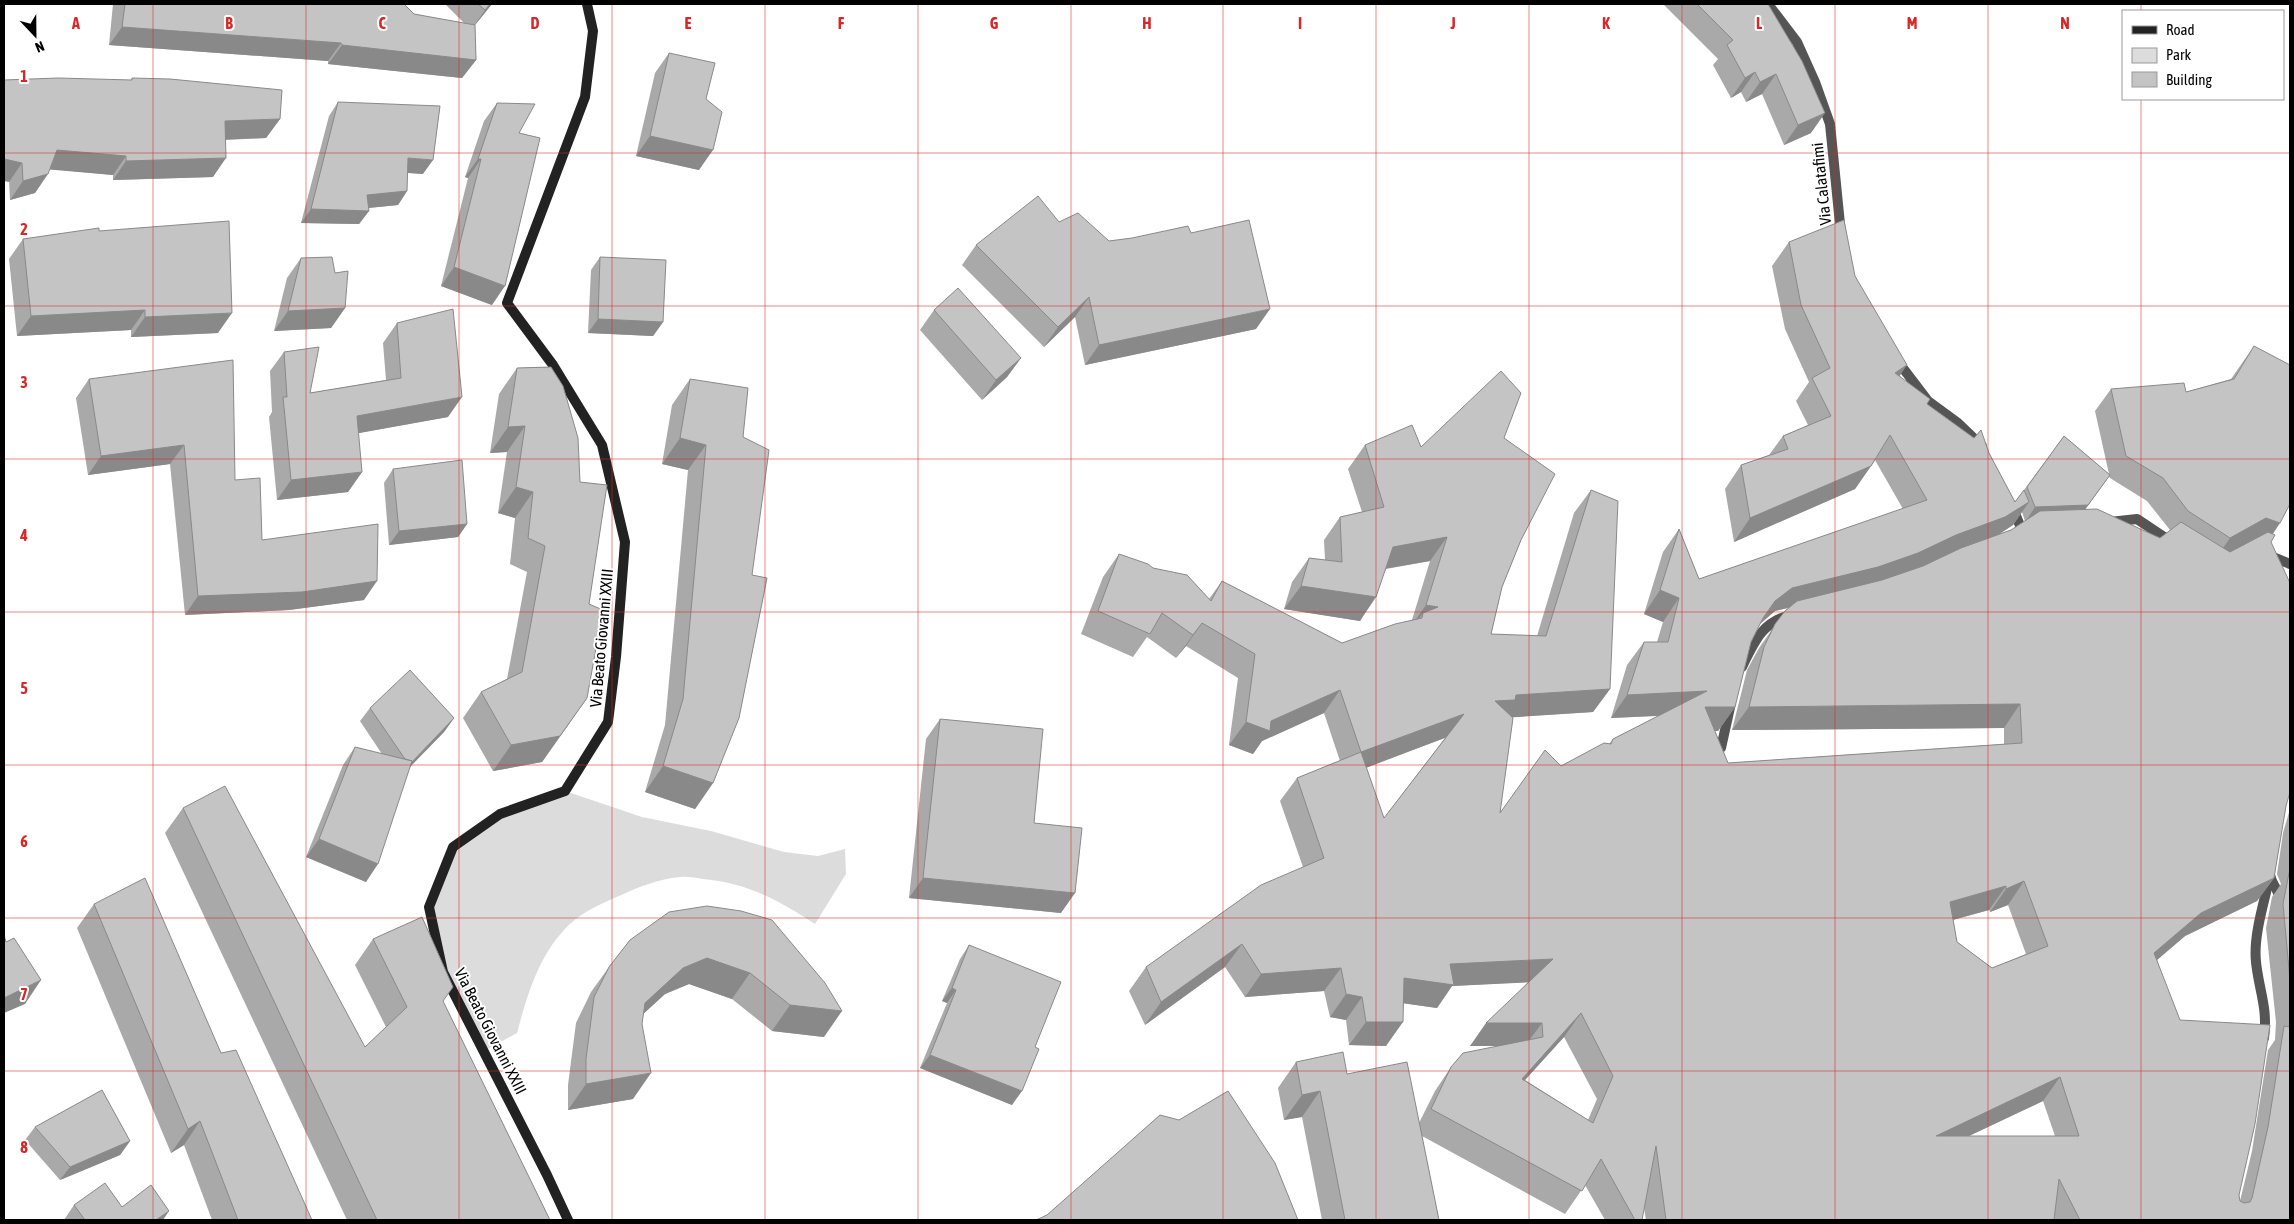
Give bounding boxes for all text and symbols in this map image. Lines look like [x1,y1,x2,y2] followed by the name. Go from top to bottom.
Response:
[10,10,60,60] north arrow
[2122,10,2284,100] legend
[71,14,80,32] text: A
[225,14,233,32] text: B
[378,14,386,32] text: C
[531,14,540,32] text: D
[685,14,692,32] text: E
[838,14,845,32] text: F
[990,14,999,32] text: G
[1142,14,1152,32] text: H
[1298,14,1302,32] text: I
[1449,14,1456,32] text: J
[1602,14,1610,32] text: K
[1756,14,1763,32] text: L
[1907,14,1917,32] text: M
[2060,14,2070,32] text: N
[2166,21,2195,38] text: Road
[33,38,47,56] text: N
[2166,46,2191,63] text: Park
[20,67,28,85] text: 1
[2166,71,2212,88] text: Building
[1808,142,1834,226] street label: Via Calatafimi
[20,220,28,238] text: 2
[20,373,28,391] text: 3
[19,526,28,544] text: 4
[586,568,616,708] street label: Via Beato Giovanni XXIII
[20,679,28,697] text: 5
[20,832,28,850] text: 6
[451,965,531,1097] street label: Via Beato Giovanni XXIII
[20,985,28,1003] text: 7
[20,1138,28,1156] text: 8

